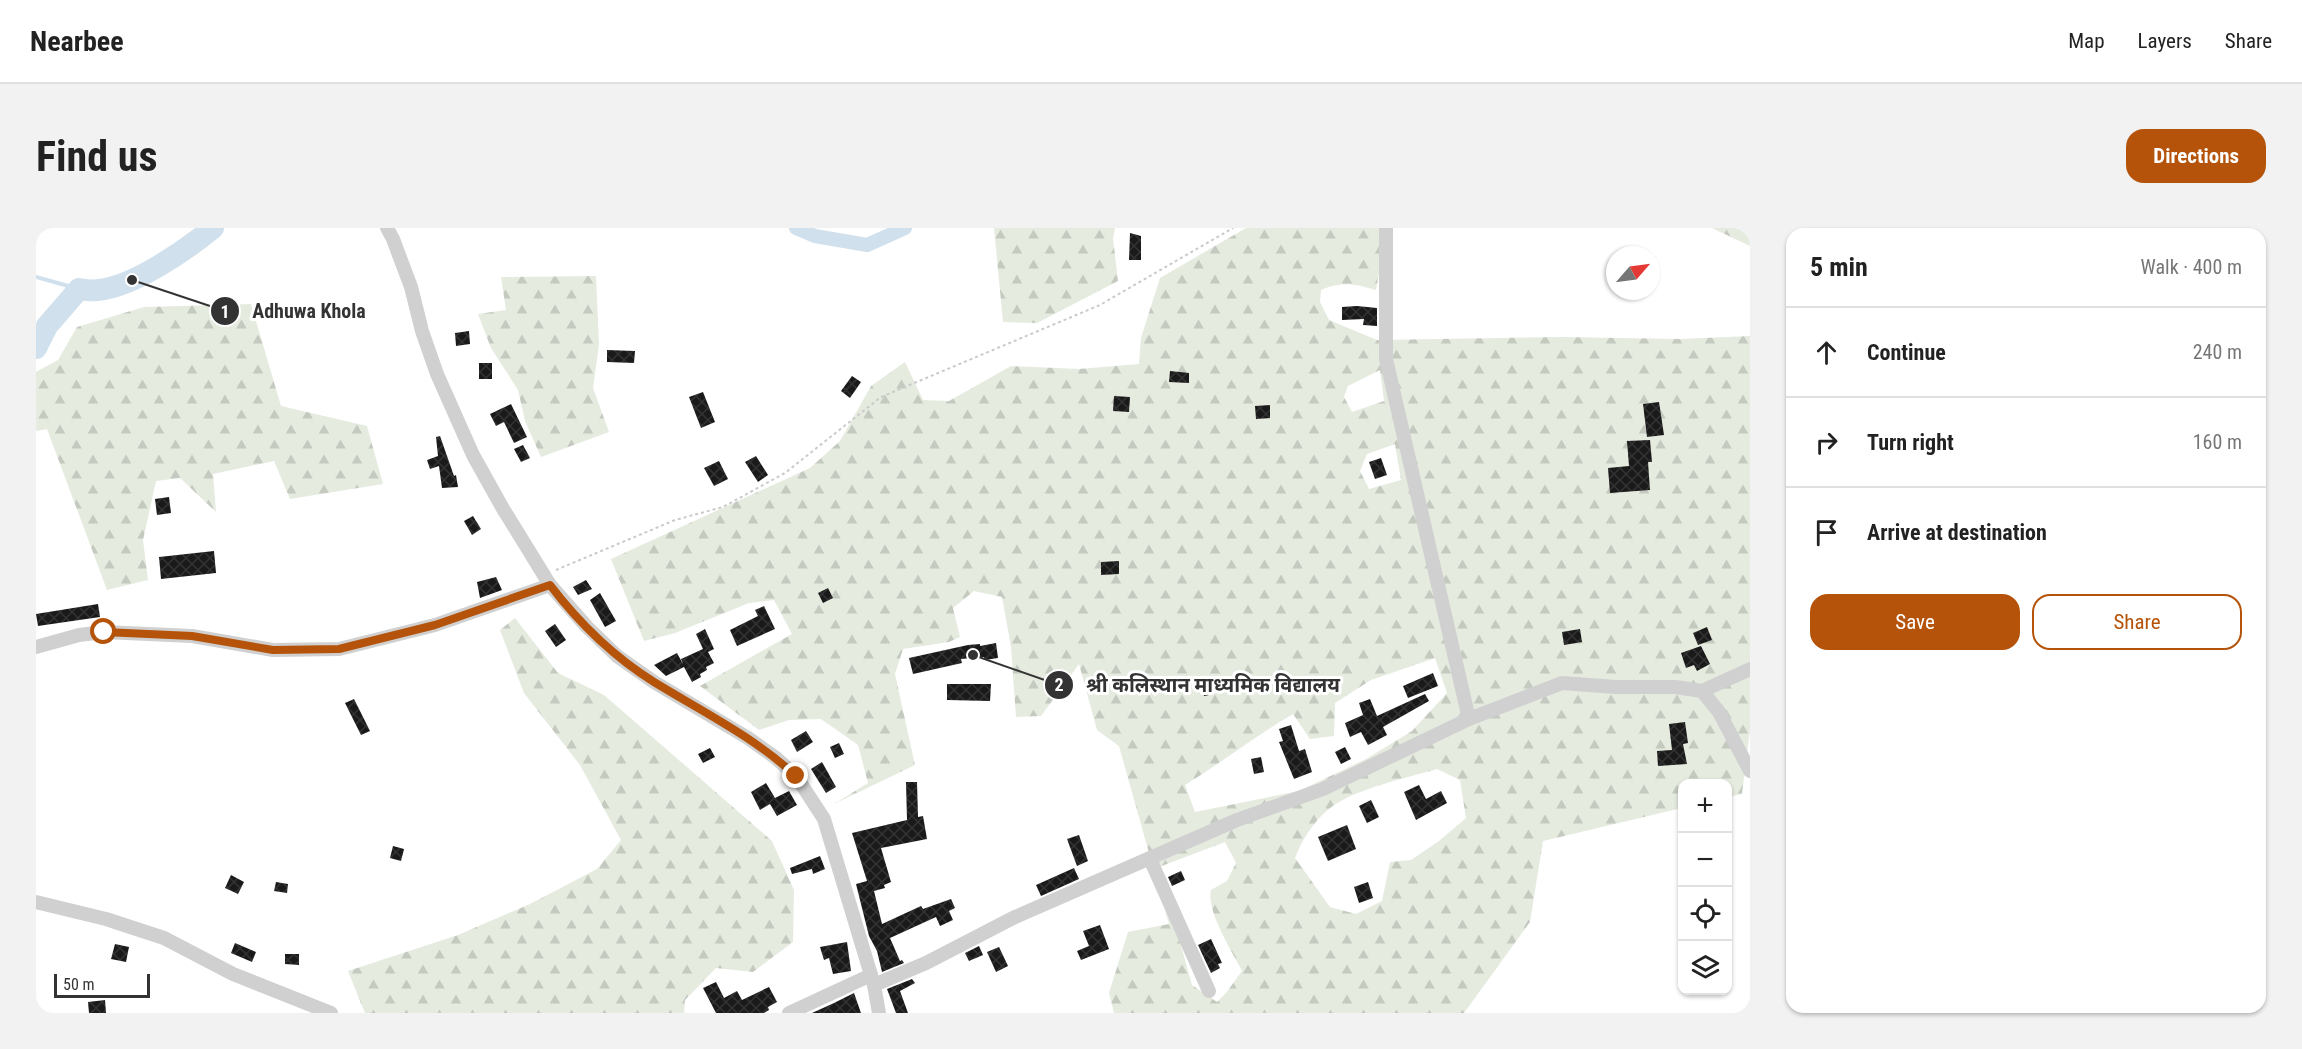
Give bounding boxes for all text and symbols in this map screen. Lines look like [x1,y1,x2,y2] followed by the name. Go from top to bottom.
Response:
[30,25,124,58] text: Nearbee
[2068,29,2105,53] text: Map
[2138,29,2192,53] text: Layers
[2225,29,2272,53] text: Share
[2126,129,2266,183] button: Directions
[36,132,157,181] text: Find us
[1606,246,1660,300] north arrow
[1810,252,1868,282] text: 5 min
[2141,255,2242,279] text: Walk · 400 m
[210,292,378,330] callout: Adhuwa Khola
[252,299,366,323] text: Adhuwa Khola
[220,301,230,322] text: 1
[1810,336,1843,369] icon: ahead
[1867,340,1946,365] text: Continue
[2193,340,2242,364] text: 240 m
[1810,426,1843,459] icon: right
[1867,430,1954,455] text: Turn right
[2193,430,2242,454] text: 160 m
[1810,516,1843,549] icon: arrive
[1867,520,2047,545] text: Arrive at destination
[1810,594,2020,650] button: Save
[2032,594,2242,650] button: Share
[90,618,116,644] route start
[1044,666,1352,704] callout: श्री कलिस्थान माध्यमिक विद्यालय
[1086,673,1340,697] text: श्री कलिस्थान माध्यमिक विद्यालय
[1054,674,1064,695] text: 2
[782,762,808,788] route end
[1678,779,1732,995] map controls
[1678,779,1732,833] button: +
[1678,833,1732,887] button: −
[1678,887,1732,941] button: locate
[1678,941,1732,995] button: layers
[54,971,150,998] scale bar
[63,975,95,994] text: 50 m

